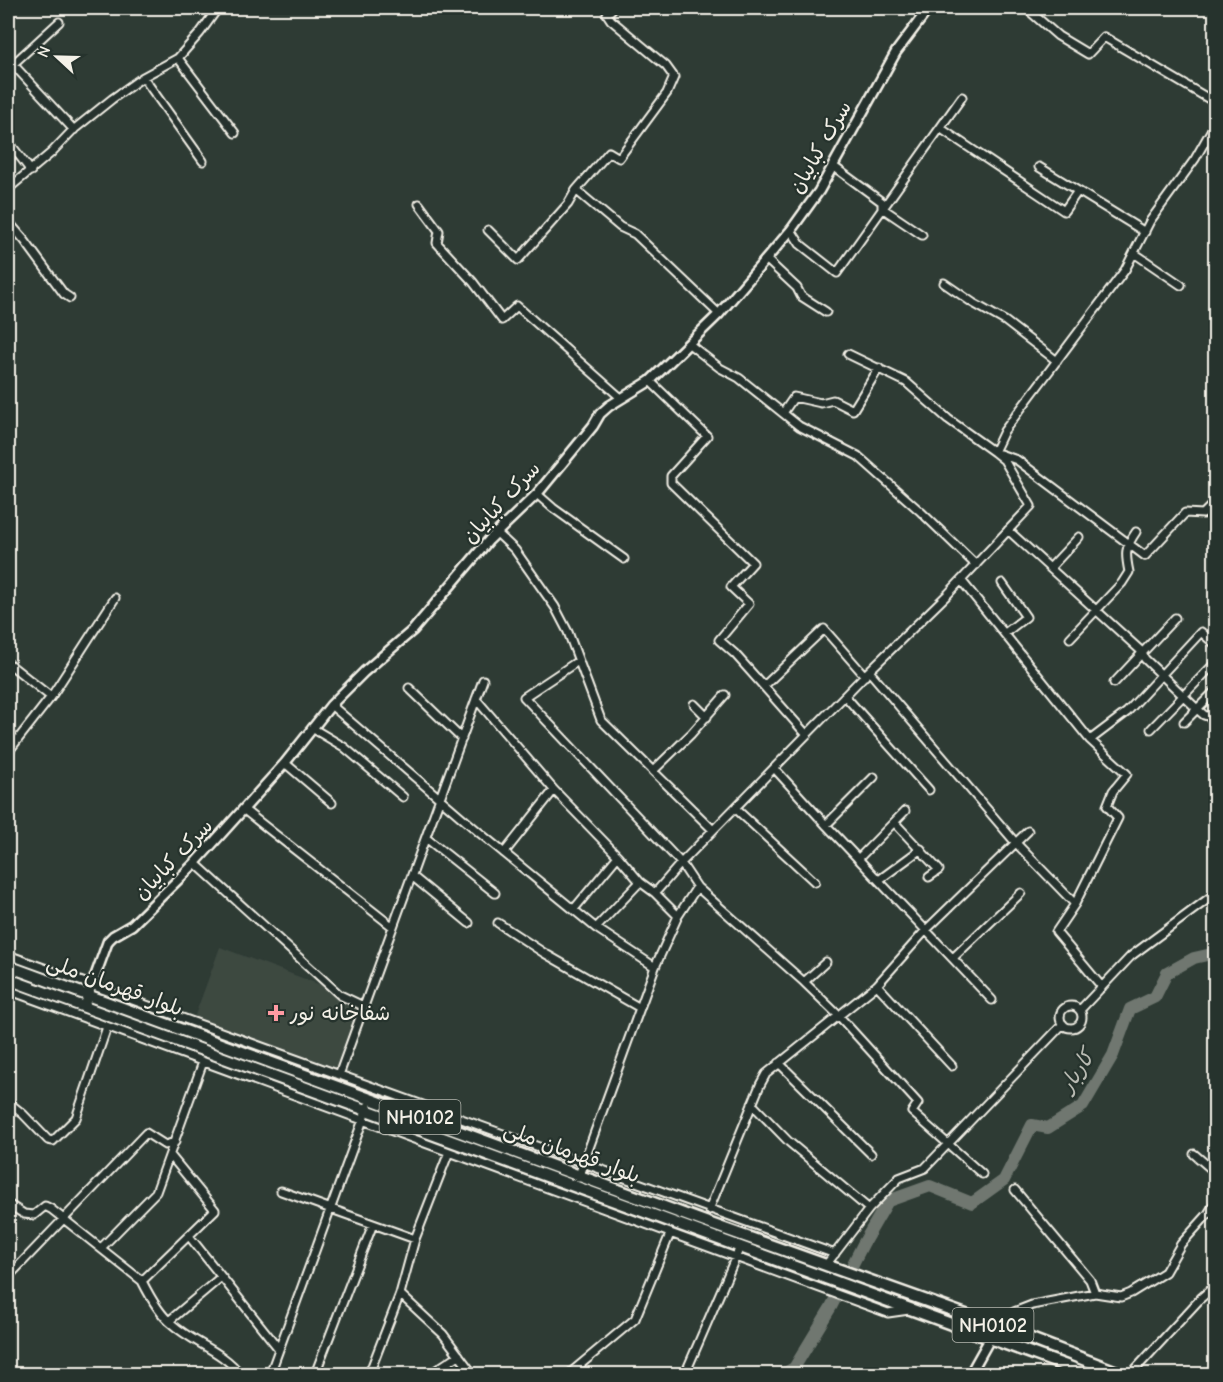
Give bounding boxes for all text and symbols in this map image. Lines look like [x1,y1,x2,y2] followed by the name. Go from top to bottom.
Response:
[27,27,87,87] north arrow
[34,44,54,60] text: N
[784,96,857,198] street label: سرک کبابیان
[457,456,546,549] street label: سرک کبابیان
[129,814,218,905] street label: سرک کبابیان
[43,949,186,1023] street label: بلوار قهرمان ملی
[289,1001,390,1026] place label: شفاخانه نور
[267,1004,285,1022] marker: شفاخانه نور
[1052,1042,1102,1099] water label: کاربار
[380,1100,460,1134] road number: NH0102
[500,1116,643,1190] street label: بلوار قهرمان ملی
[952,1308,1034,1342] road number: NH0102

